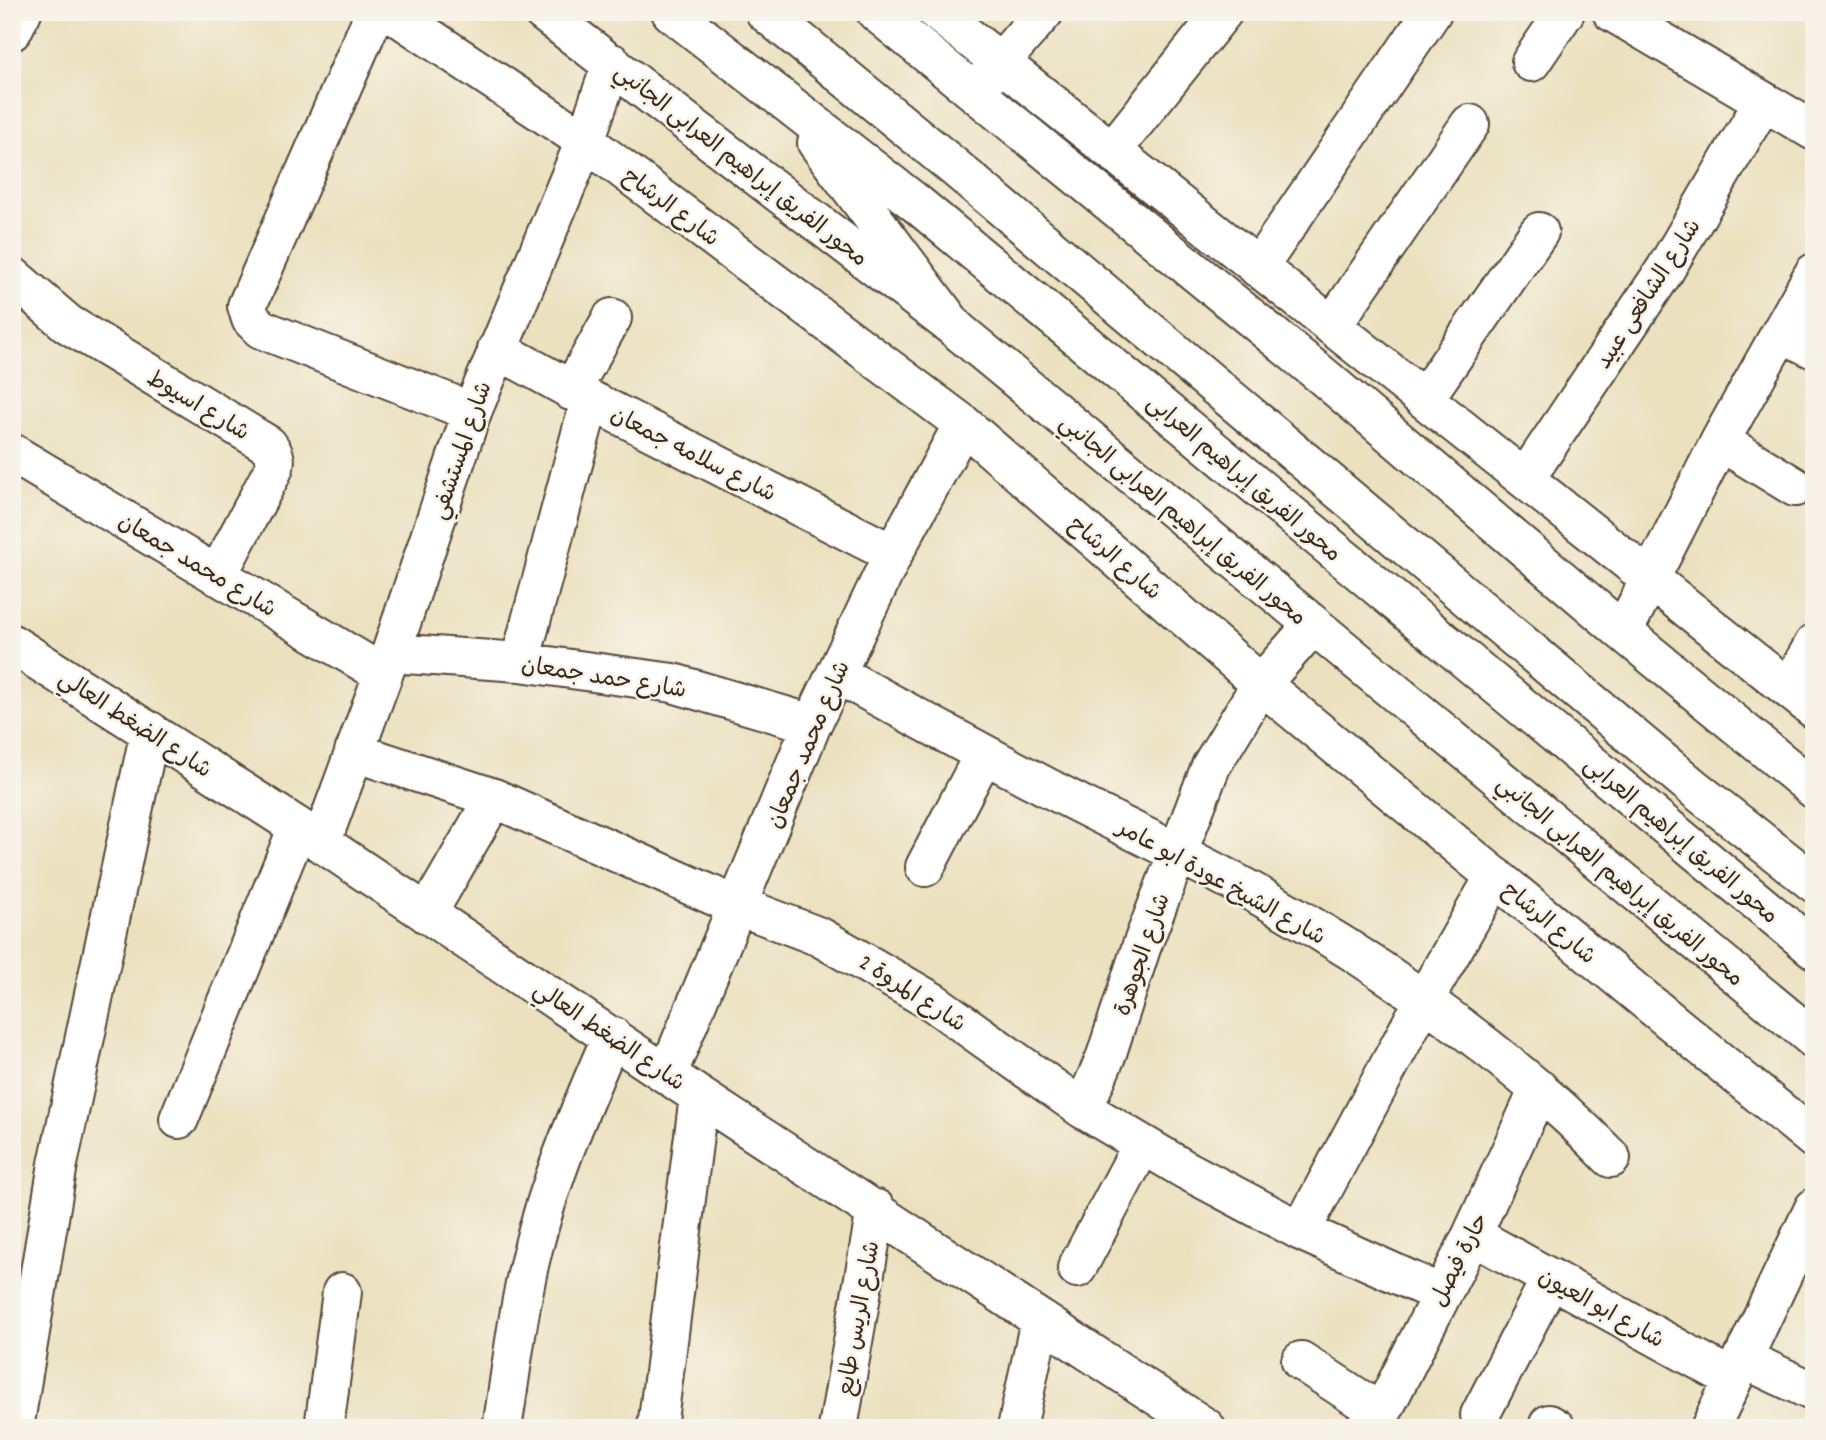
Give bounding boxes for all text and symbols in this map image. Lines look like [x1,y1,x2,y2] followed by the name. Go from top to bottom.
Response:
[605,57,874,277] street label: محور الفريق إبراهيم العرابى الجانبي
[615,161,725,256] street label: شارع الرشاح
[1589,213,1711,377] street label: شارع الشافعى عبيد
[140,363,255,451] street label: شارع اسيوط
[424,378,503,525] street label: شارع المستشفي
[1138,388,1347,571] street label: محور الفريق إبراهيم العرابى
[604,400,781,512] street label: شارع سلامه جمعان
[1050,408,1313,636] street label: محور الفريق إبراهيم العرابى الجانبي
[111,507,282,627] street label: شارع محمد جمعان
[1060,510,1167,609] street label: شارع الرشاح
[519,650,688,709] street label: شارع حمد جمعان
[760,656,860,834] street label: شارع محمد جمعان
[50,664,217,789] street label: شارع الضغط العالي
[1575,750,1784,933] street label: محور الفريق إبراهيم العرابى
[1487,769,1750,997] street label: محور الفريق إبراهيم العرابى الجانبي
[1108,812,1331,955] street label: شارع الشيخ عودة ابو عامر
[1494,876,1602,974] street label: شارع الرشاح
[1108,889,1181,1021] street label: شارع الجوهرة
[851,948,971,1042] street label: شارع المروة 2
[525,975,691,1102] street label: شارع الضغط العالي
[1423,1208,1499,1313] street label: حارة فيصل
[831,1238,890,1399] street label: شارع الريس طايع
[1531,1262,1669,1358] street label: شارع ابو العيون

